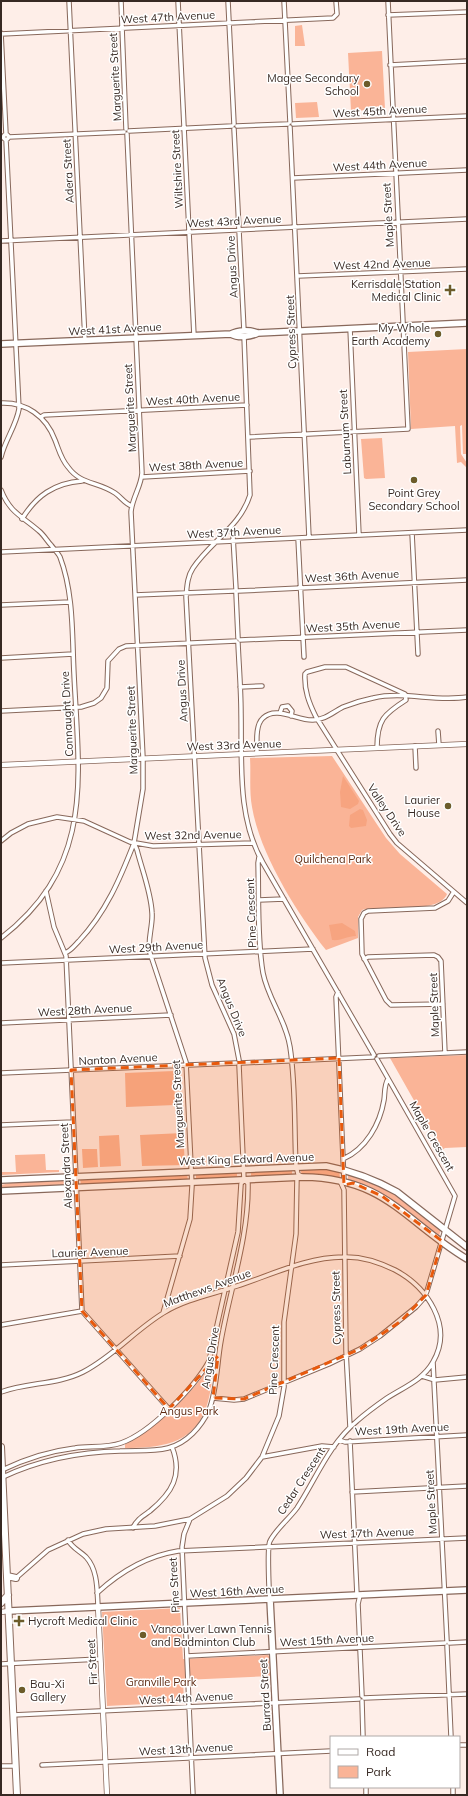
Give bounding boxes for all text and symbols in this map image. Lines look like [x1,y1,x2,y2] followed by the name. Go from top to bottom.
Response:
[121,8,216,26] street label: West 47th Avenue
[106,32,124,122] street label: Marguerite Street
[267,71,359,98] place label: Magee Secondary School
[362,79,372,89] marker: Magee Secondary School
[333,102,428,120] street label: West 45th Avenue
[168,129,186,209] street label: Wiltshire Street
[59,138,77,204] street label: Adera Street
[333,156,428,174] street label: West 44th Avenue
[379,182,397,248] street label: Maple Street
[186,212,282,230] street label: West 43rd Avenue
[223,235,241,299] street label: Angus Drive
[333,255,431,273] street label: West 42nd Avenue
[351,277,442,304] place label: Kerrisdale Station Medical Clinic
[444,284,456,296] marker: Kerrisdale Station Medical Clinic
[283,295,299,369] street label: Cypress Street
[68,320,162,338] street label: West 41st Avenue
[352,321,430,348] place label: My Whole Earth Academy
[433,329,443,339] marker: My Whole Earth Academy
[121,363,139,453] street label: Marguerite Street
[336,389,354,475] street label: Laburnum Street
[146,390,241,408] street label: West 40th Avenue
[149,456,244,474] street label: West 38th Avenue
[409,475,419,485] marker: Point Grey Secondary School
[368,486,460,513] place label: Point Grey Secondary School
[187,523,282,541] street label: West 37th Avenue
[305,567,400,585] street label: West 36th Avenue
[306,617,401,635] street label: West 35th Avenue
[173,659,191,723] street label: Angus Drive
[58,671,76,757] street label: Connaught Drive
[123,685,141,775] street label: Marguerite Street
[186,736,282,754] street label: West 33rd Avenue
[364,781,410,839] street label: Valley Drive
[404,793,440,820] place label: Laurier House
[443,801,453,811] marker: Laurier House
[144,827,242,843] street label: West 32nd Avenue
[294,852,372,866] park label: Quilchena Park
[243,878,259,948] street label: Pine Crescent
[109,938,204,956] street label: West 29th Avenue
[426,972,442,1037] street label: Maple Street
[214,975,250,1039] street label: Angus Drive
[38,1001,133,1019] street label: West 28th Avenue
[78,1050,158,1068] street label: Nanton Avenue
[169,1059,187,1149] street label: Marguerite Street
[406,1098,458,1174] street label: Maple Crescent
[57,1123,75,1209] street label: Alexandra Street
[178,1150,314,1168] street label: West King Edward Avenue
[51,1244,129,1260] street label: Laurier Avenue
[161,1266,253,1310] street label: Matthews Avenue
[328,1271,344,1345] street label: Cypress Street
[266,1325,282,1395] street label: Pine Crescent
[198,1326,222,1390] street label: Angus Drive
[160,1404,219,1418] park label: Angus Park
[355,1420,450,1438] street label: West 19th Avenue
[274,1444,328,1517] street label: Cedar Crescent
[422,1469,440,1535] street label: Maple Street
[320,1524,414,1542] street label: West 17th Avenue
[166,1557,182,1613] street label: Pine Street
[190,1582,285,1600] street label: West 16th Avenue
[28,1614,138,1628] place label: Hycroft Medical Clinic
[13,1615,25,1627] marker: Hycroft Medical Clinic
[151,1622,272,1649] place label: Vancouver Lawn Tennis and Badminton Club
[138,1630,148,1640] marker: Vancouver Lawn Tennis and Badminton Club
[280,1631,375,1649] street label: West 15th Avenue
[84,1638,100,1685] street label: Fir Street
[256,1658,274,1731] street label: Burrard Street
[126,1675,197,1689] park label: Granville Park
[30,1677,66,1704] place label: Bau-Xi Gallery
[17,1685,27,1695] marker: Bau-Xi Gallery
[139,1689,234,1707] street label: West 14th Avenue
[330,1736,460,1788] legend
[139,1740,234,1758] street label: West 13th Avenue
[366,1744,395,1759] text: Road
[366,1764,392,1779] text: Park

